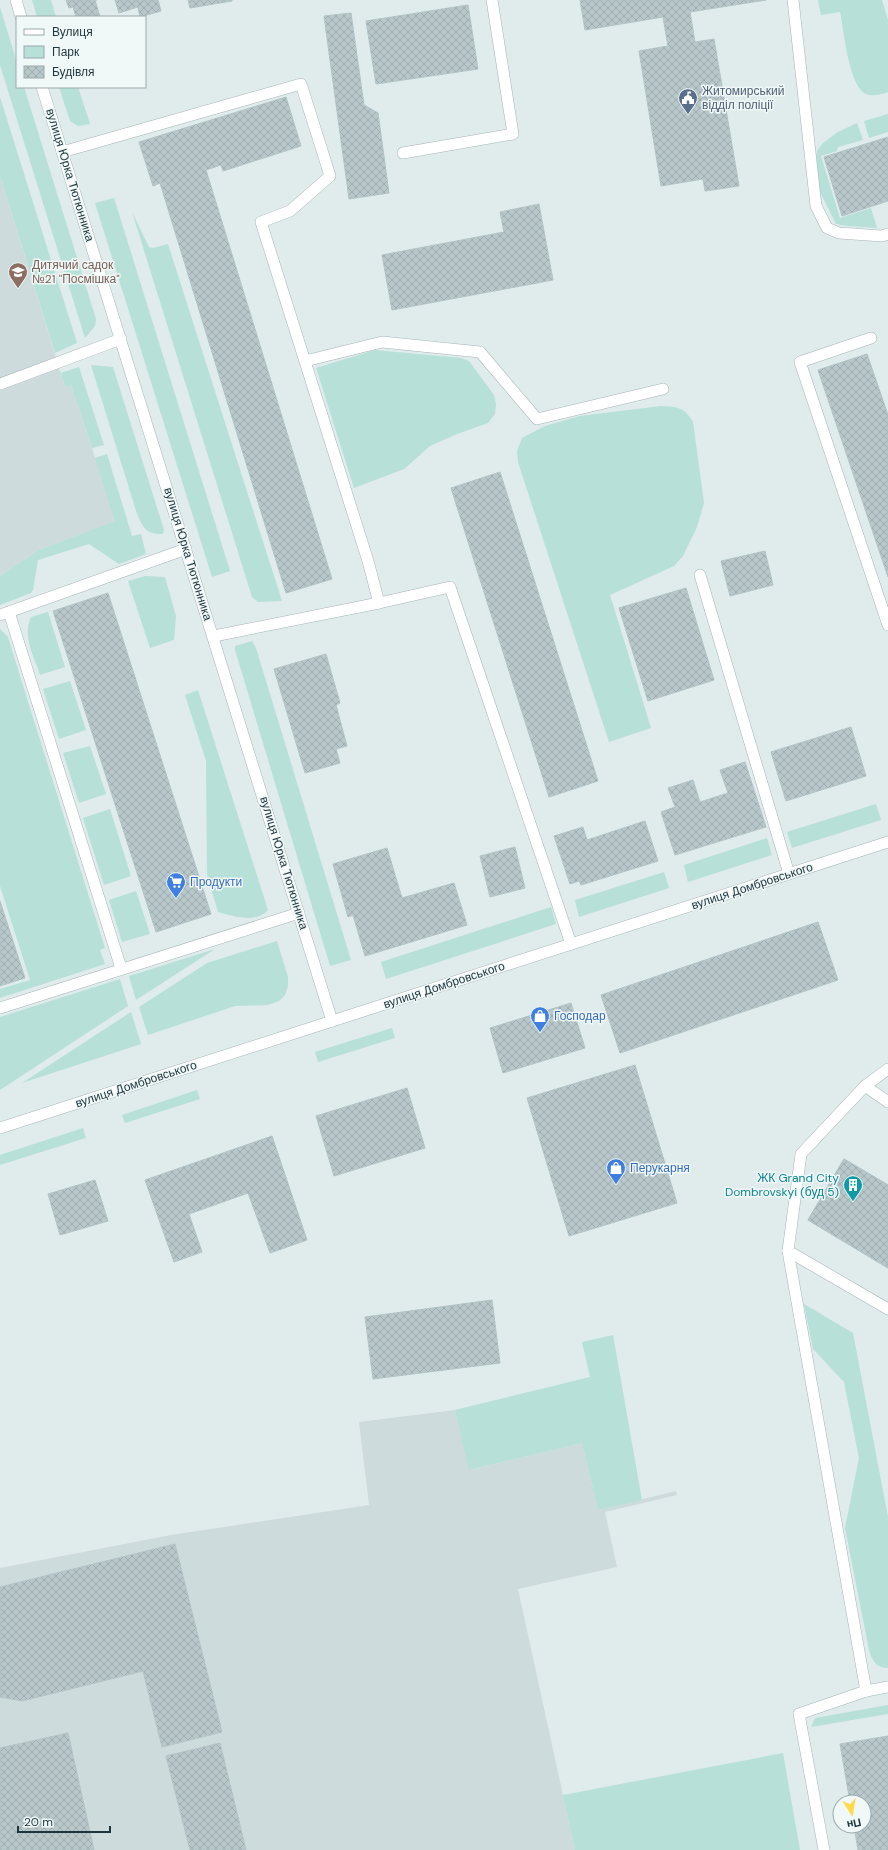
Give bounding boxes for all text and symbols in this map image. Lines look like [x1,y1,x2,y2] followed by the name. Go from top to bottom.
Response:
[16,16,146,88] legend
[52,24,93,40] text: Вулиця
[52,44,80,60] text: Парк
[52,64,94,80] text: Будівля
[702,83,784,113] place label: Житомирський відділ поліції
[677,87,699,115] public building icon: Житомирський відділ поліції
[42,106,98,244] street label: вулиця Юрка Тютюнника
[32,257,120,287] place label: Дитячий садок №21 "Посмішка"
[7,261,29,289] school or university icon: Дитячий садок №21 "Посмішка"
[160,485,216,623] street label: вулиця Юрка Тютюнника
[256,794,312,932] street label: вулиця Юрка Тютюнника
[689,859,815,913] street label: вулиця Домбровського
[165,871,187,899] supermarket icon: Продукти
[190,874,242,890] place label: Продукти
[381,958,507,1012] street label: вулиця Домбровського
[529,1005,551,1033] shop icon: Господар
[554,1008,606,1024] place label: Господар
[73,1057,199,1111] street label: вулиця Домбровського
[605,1157,627,1185] shop icon: Перукарня
[630,1160,690,1176] place label: Перукарня
[725,1170,839,1200] place label: ЖК Grand City Dombrovskyi (буд 5)
[842,1174,864,1202] building icon: ЖК Grand City Dombrovskyi (буд 5)
[832,1794,872,1834] north arrow
[18,1808,110,1834] scale bar
[24,1814,53,1830] text: 20 m
[846,1815,863,1832] text: Пн

